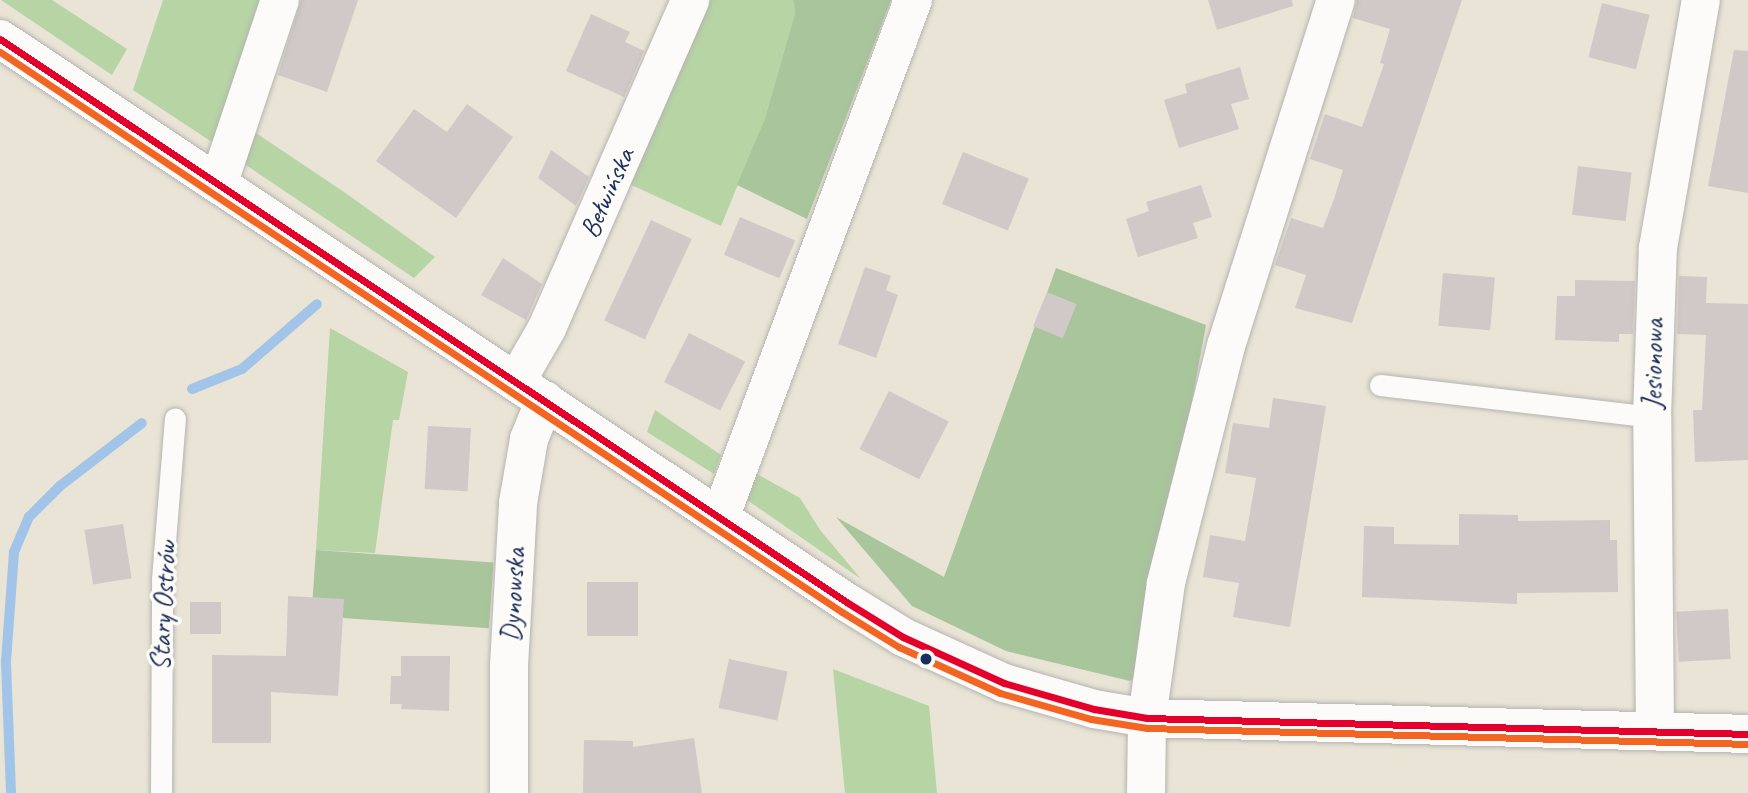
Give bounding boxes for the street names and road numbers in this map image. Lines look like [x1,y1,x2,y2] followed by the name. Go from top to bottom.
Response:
[572,143,642,243] street label: Bełwińska
[1635,319,1671,409] street label: Jesionowa
[143,540,183,672] street label: Stary Ostrów
[494,547,532,643] street label: Dynowska

